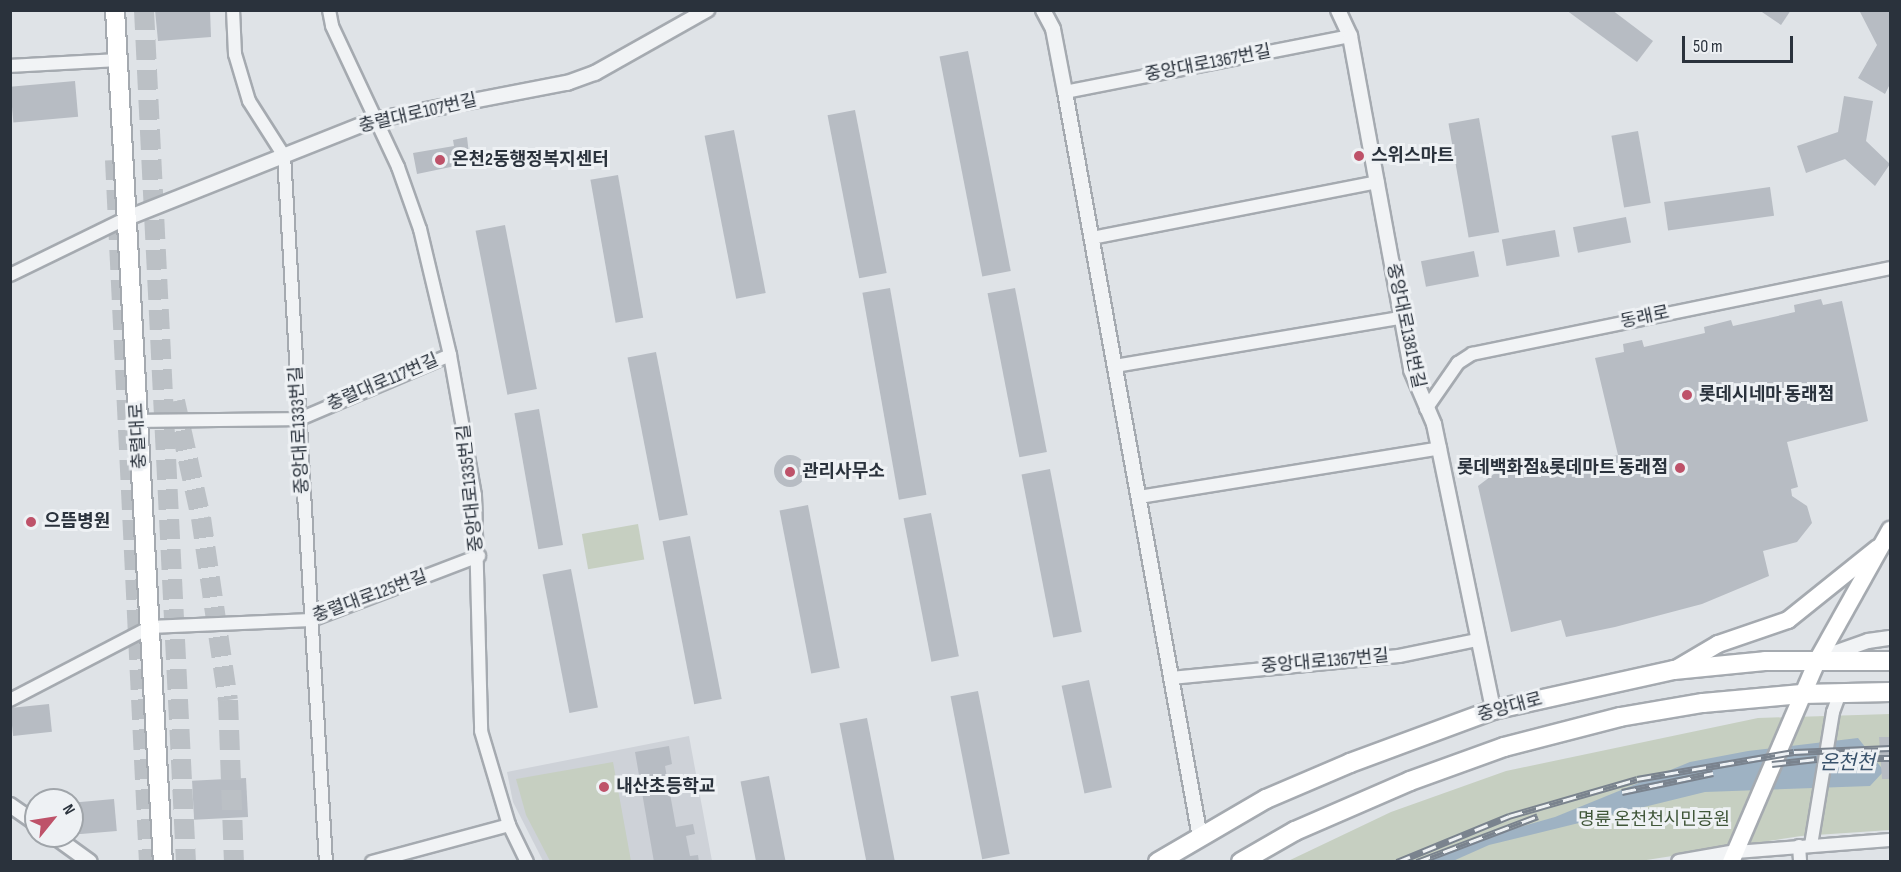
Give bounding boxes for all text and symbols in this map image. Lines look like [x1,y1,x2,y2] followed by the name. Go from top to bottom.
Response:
[1685,24,1796,62] scale bar
[1693,36,1723,57] text: 50 m
[1143,41,1273,87] street label: 중앙대로1367번길
[357,90,479,138] street label: 충렬대로107번길
[1371,145,1454,167] place label: 스위스마트
[452,149,609,171] place label: 온천2동행정복지센터
[1352,149,1366,163] marker: 스위스마트
[433,153,447,167] marker: 온천2동행정복지센터
[1381,261,1429,391] street label: 중앙대로1381번길
[1618,302,1672,334] street label: 동래로
[324,350,442,416] street label: 충렬대로117번길
[286,365,314,495] street label: 중앙대로1333번길
[1699,384,1834,406] place label: 롯데시네마 동래점
[1680,388,1694,402] marker: 롯데시네마 동래점
[126,402,152,470] street label: 충렬대로
[454,423,488,553] street label: 중앙대로1335번길
[1457,457,1668,479] place label: 롯데백화점&롯데마트 동래점
[802,461,885,483] place label: 관리사무소
[1673,461,1687,475] marker: 롯데백화점&롯데마트 동래점
[783,465,797,479] marker: 관리사무소
[44,511,110,533] place label: 으뜸병원
[22,513,40,531] marker: 으뜸병원
[310,566,430,628] street label: 충렬대로125번길
[1260,646,1390,678] street label: 중앙대로1367번길
[1475,689,1545,727] street label: 중앙대로
[1819,751,1875,775] water label: 온천천
[616,776,715,798] place label: 내산초등학교
[597,780,611,794] marker: 내산초등학교
[24,788,84,848] north arrow
[58,801,79,818] text: N
[1578,809,1730,831] park label: 명륜 온천천시민공원

